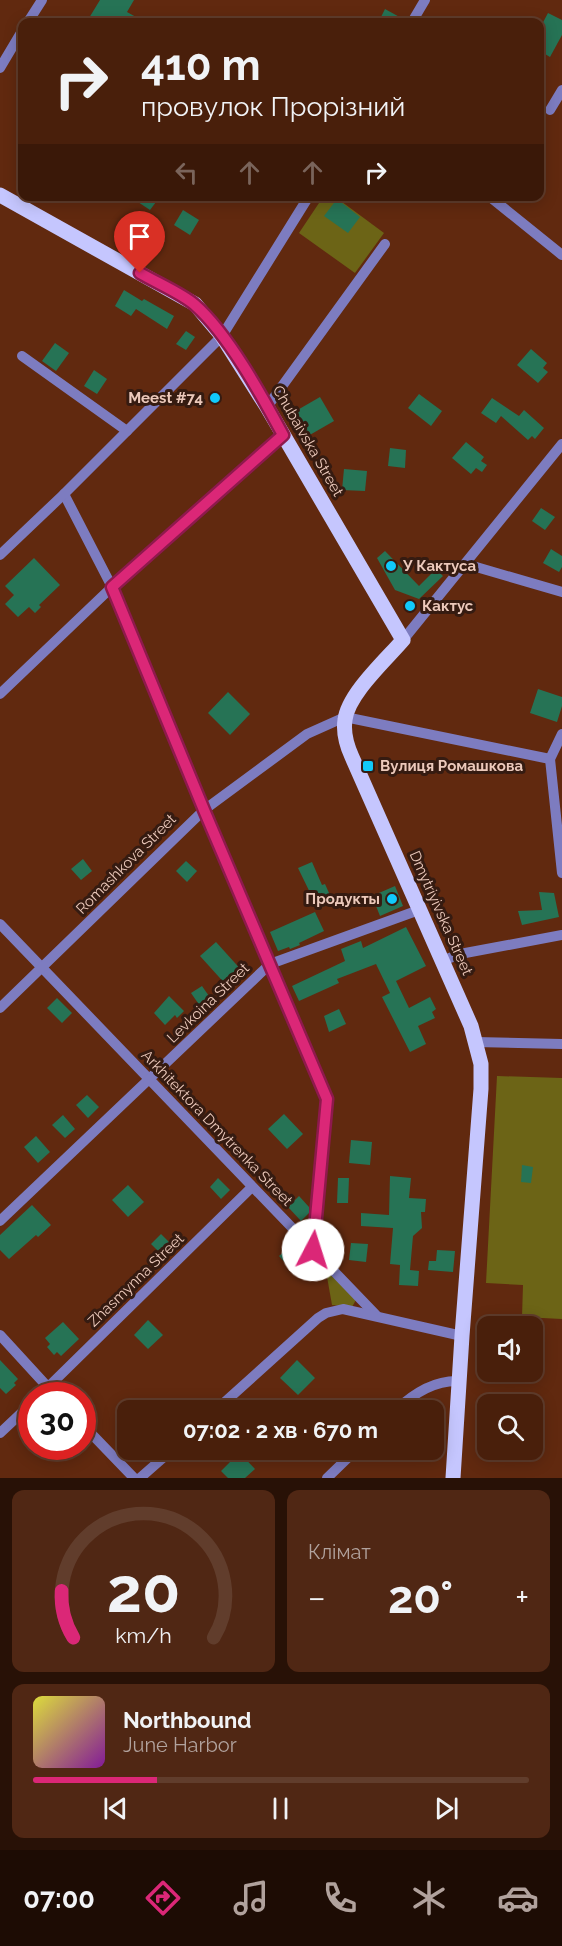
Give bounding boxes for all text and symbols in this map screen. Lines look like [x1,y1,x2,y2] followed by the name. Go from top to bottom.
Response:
[141,41,261,90] text: 410 m
[42,42,120,120] icon: right
[141,91,405,122] text: провулок Прорізний
[170,156,203,189] icon: left
[233,156,266,189] icon: ahead
[296,156,329,189] icon: ahead
[359,156,392,189] icon: right
[114,211,165,273] pin
[123,220,156,253] icon: arrive
[269,382,347,500] street label: Chubaivska Street
[128,389,203,407] place label: Meest #74
[208,391,222,405] marker: Meest #74
[402,557,477,575] place label: У Кактуса
[384,559,398,573] marker: У Кактуса
[422,597,474,615] place label: Кактус
[403,599,417,613] marker: Кактус
[380,757,523,775] place label: Вулиця Ромашкова
[361,759,375,773] marker: Вулиця Ромашкова
[72,810,180,918] street label: Romashkova Street
[406,848,476,978] street label: Dmytriyivska Street
[305,890,380,908] place label: Продукты
[385,892,399,906] marker: Продукты
[163,959,253,1047] street label: Levkoina Street
[138,1046,296,1210] street label: Arkhitektora Dmytrenka Street
[281,1218,345,1282] position arrow
[84,1230,188,1330] street label: Zhasmynna Street
[477,1316,543,1460] map controls
[477,1316,543,1382] button: sound
[18,1382,96,1460] speed limit sign: 30
[477,1394,543,1460] button: search
[183,1417,378,1443] text: 07:02 · 2 хв · 670 m
[308,1540,371,1564] text: Клімат
[107,1553,180,1627] text: 20
[388,1571,453,1624] text: 20°
[308,1578,326,1617] text: −
[515,1578,529,1617] text: +
[115,1623,172,1648] text: km/h
[123,1707,252,1733] text: Northbound
[123,1733,237,1757] text: June Harbor
[99,1792,132,1825] icon: previous
[264,1792,297,1825] icon: pause
[430,1792,463,1825] icon: next
[142,1877,184,1919] icon: directions
[230,1877,272,1919] icon: music
[319,1877,361,1919] icon: phone
[408,1877,450,1919] icon: climate
[497,1877,539,1919] icon: car
[23,1883,95,1914] text: 07:00

